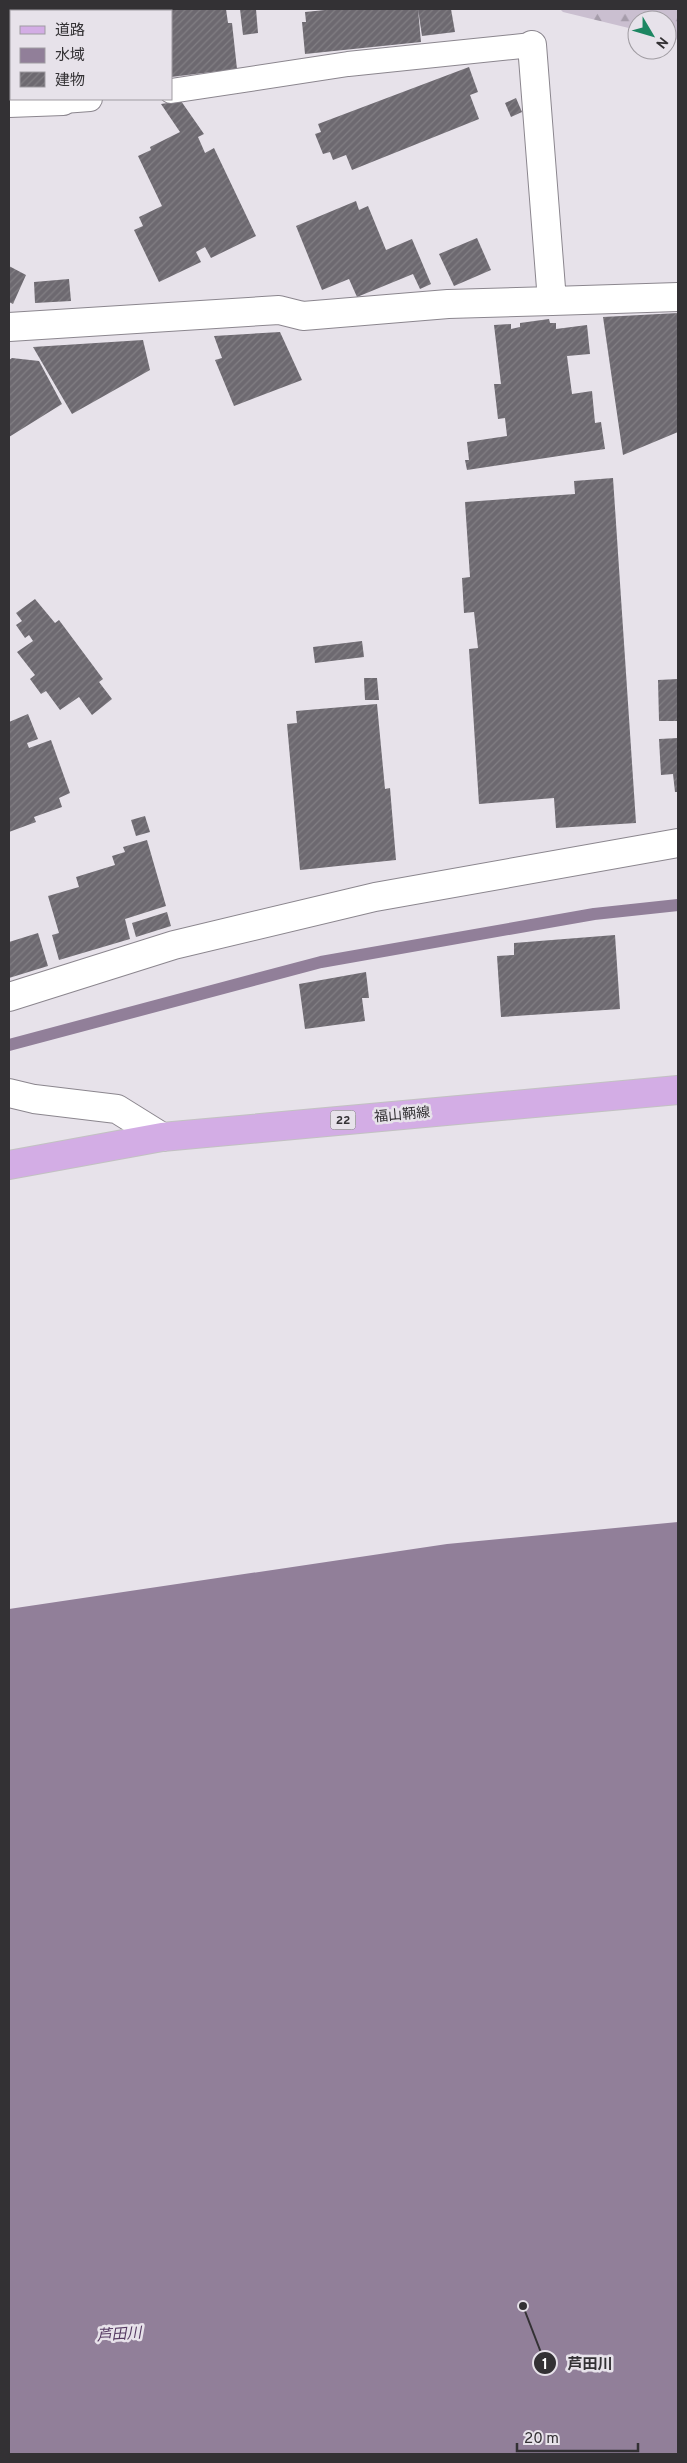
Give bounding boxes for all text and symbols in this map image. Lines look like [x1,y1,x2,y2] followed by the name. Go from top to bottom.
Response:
[10,10,172,100] legend
[627,10,677,60] north arrow
[55,22,85,41] text: 道路
[651,33,671,51] text: N
[55,47,85,66] text: 水域
[55,72,85,91] text: 建物
[373,1105,431,1126] street label: 福山鞆線
[330,1110,356,1130] road number: 22
[96,2324,144,2347] water label: 芦田川
[533,2348,623,2378] callout: 芦田川
[542,2356,548,2375] text: 1
[567,2356,613,2375] text: 芦田川
[517,2420,638,2452] scale bar
[524,2430,559,2449] text: 20 m

